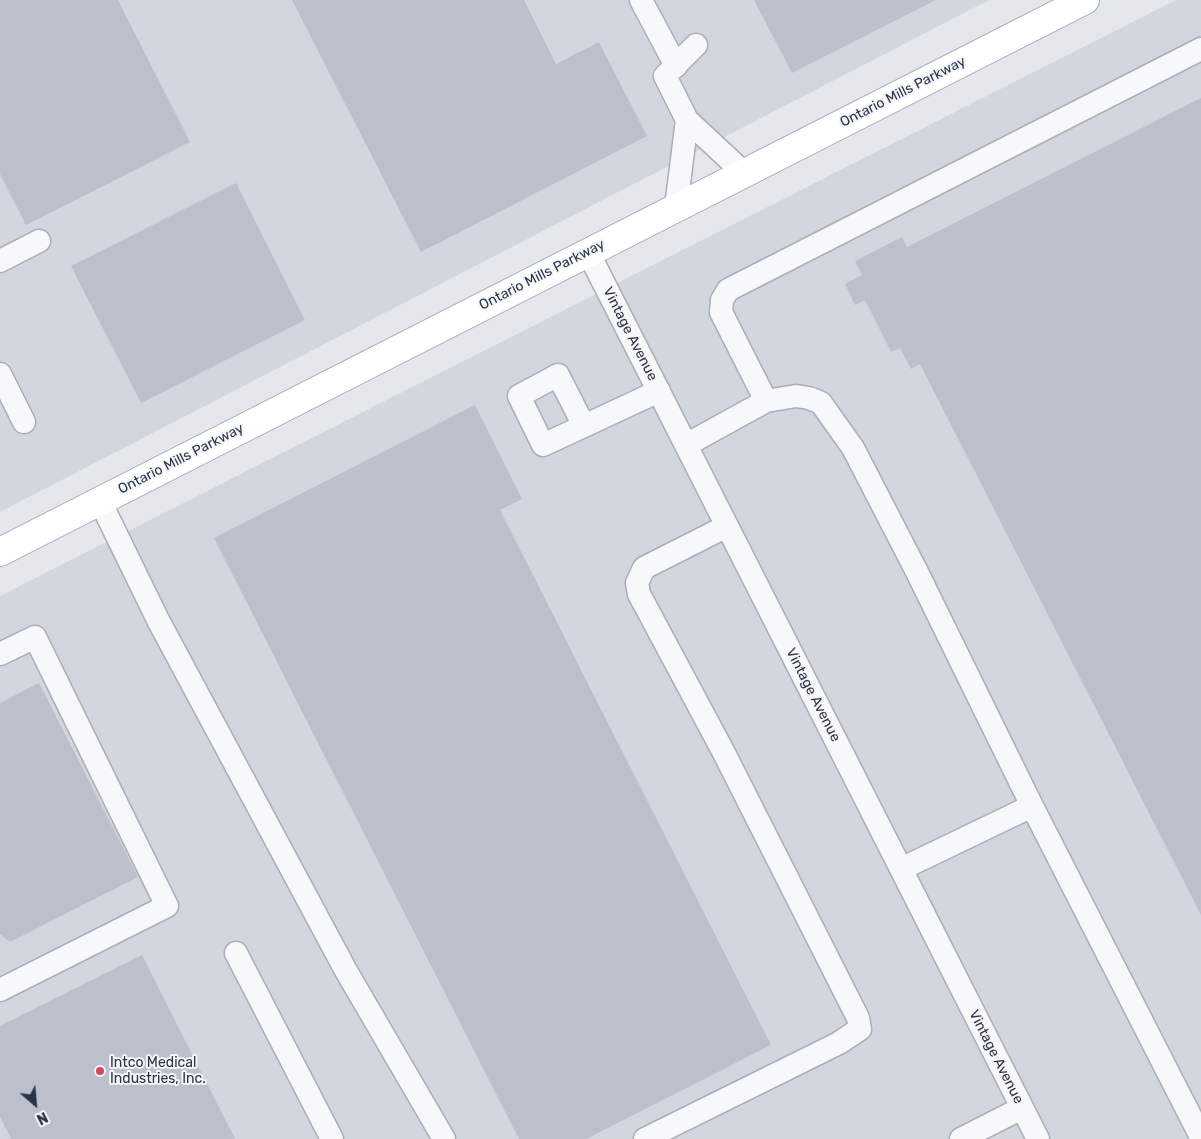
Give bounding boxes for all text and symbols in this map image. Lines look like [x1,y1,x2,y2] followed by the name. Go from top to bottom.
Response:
[837,53,969,131] street label: Ontario Mills Parkway
[476,236,608,314] street label: Ontario Mills Parkway
[599,284,661,384] street label: Vintage Avenue
[115,420,247,498] street label: Ontario Mills Parkway
[782,645,844,745] street label: Vintage Avenue
[965,1007,1027,1107] street label: Vintage Avenue
[110,1055,206,1088] place label: Intco Medical Industries, Inc.
[94,1065,106,1077] marker: Intco Medical Industries, Inc.
[10,1079,60,1129] north arrow
[34,1108,50,1128] text: N

